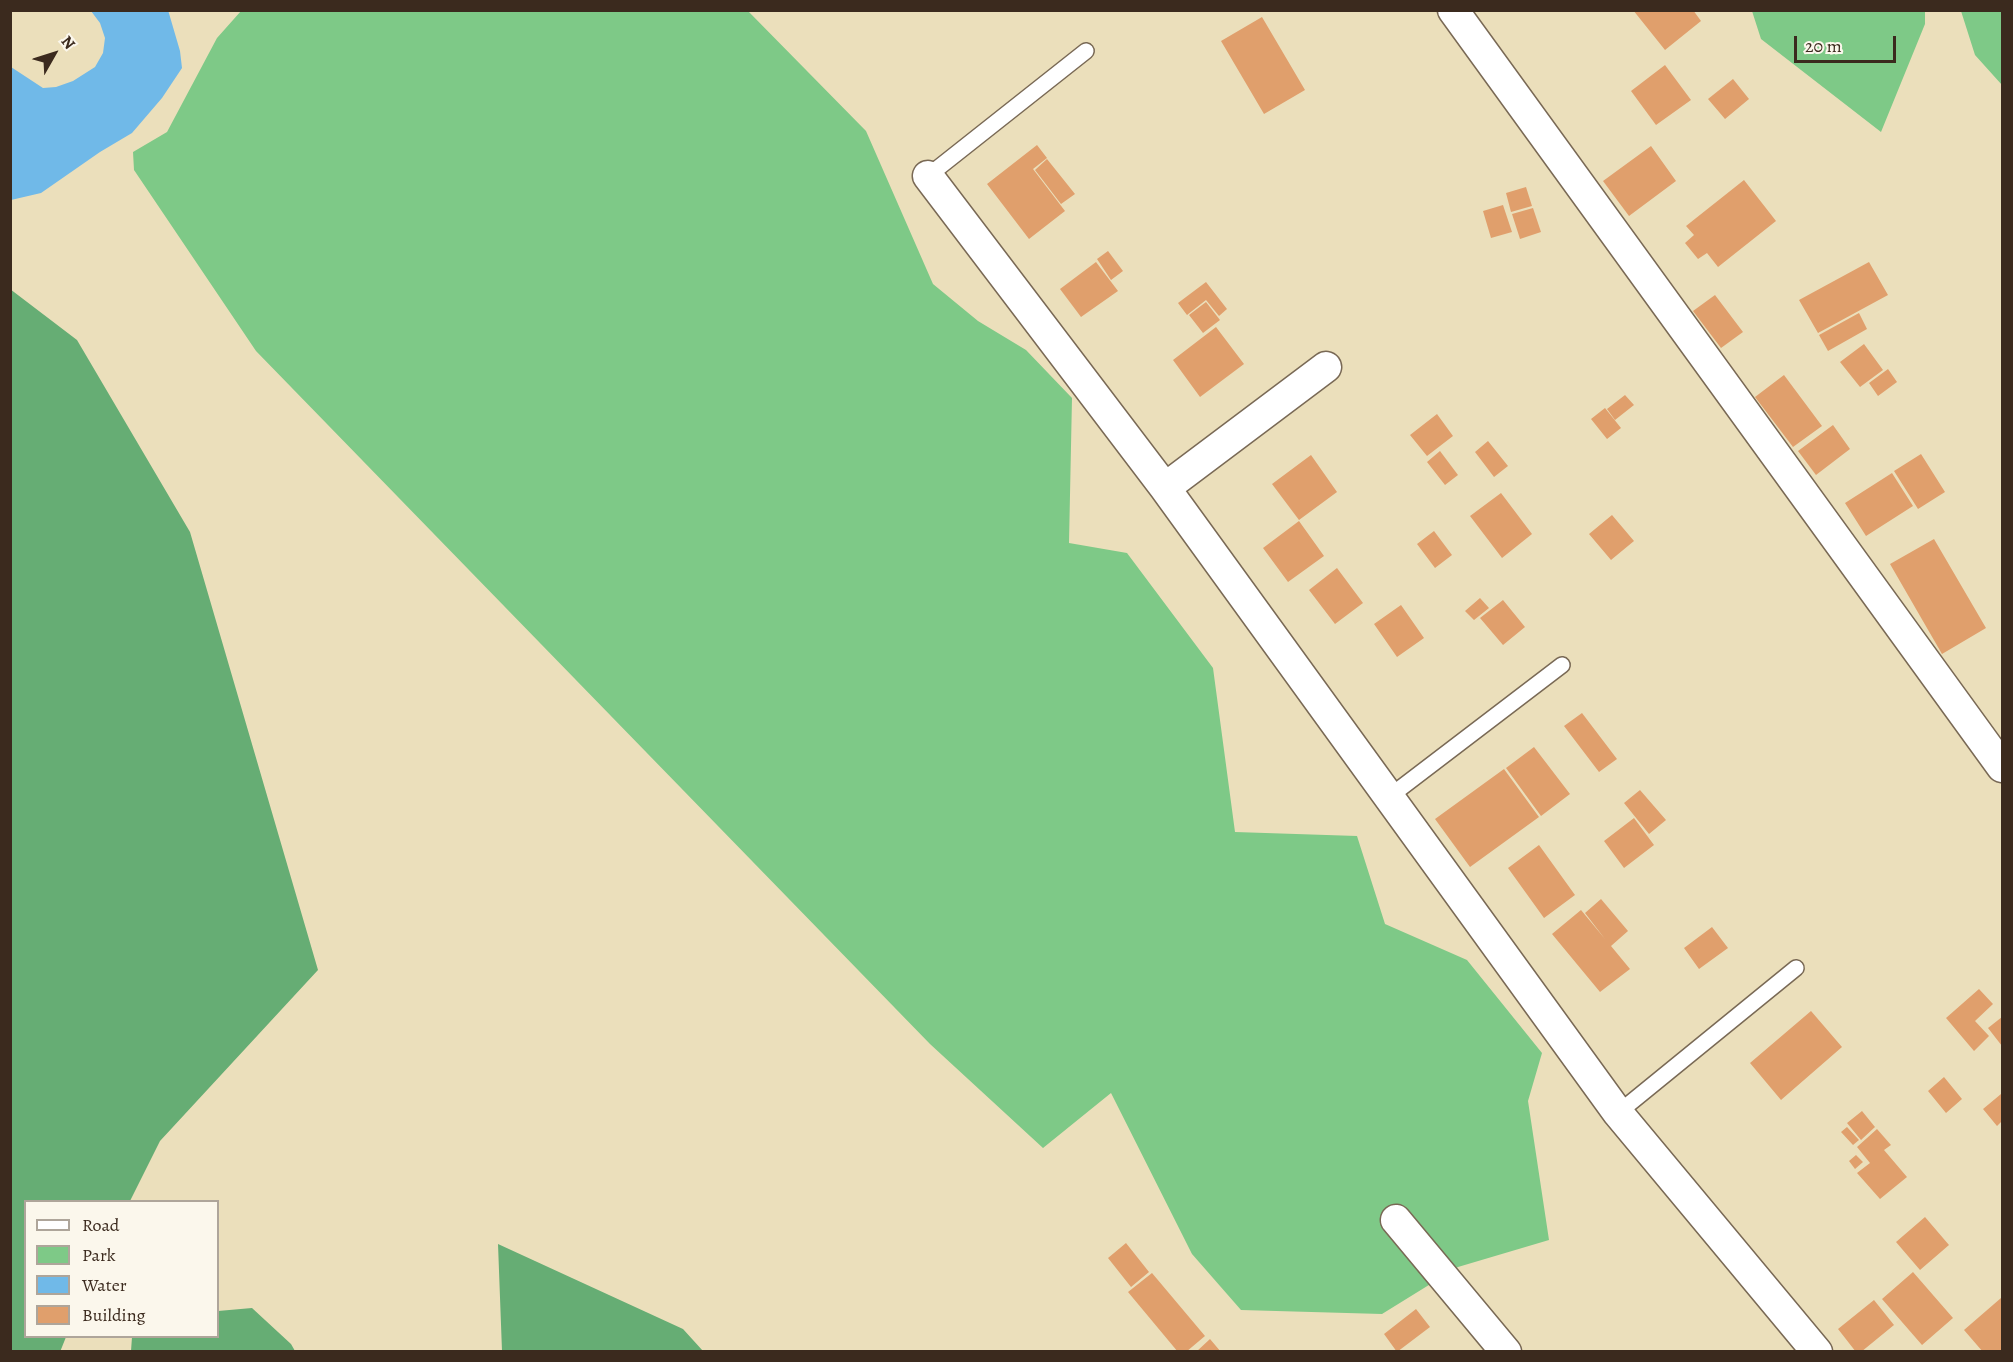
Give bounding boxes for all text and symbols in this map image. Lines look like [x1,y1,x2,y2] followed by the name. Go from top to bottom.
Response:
[24,24,84,84] north arrow
[1797,24,1899,62] scale bar
[56,31,80,54] text: N
[1805,34,1842,58] text: 20 m
[24,1200,219,1338] legend
[82,1213,119,1237] text: Road
[82,1243,116,1267] text: Park
[82,1273,127,1297] text: Water
[82,1303,146,1327] text: Building

